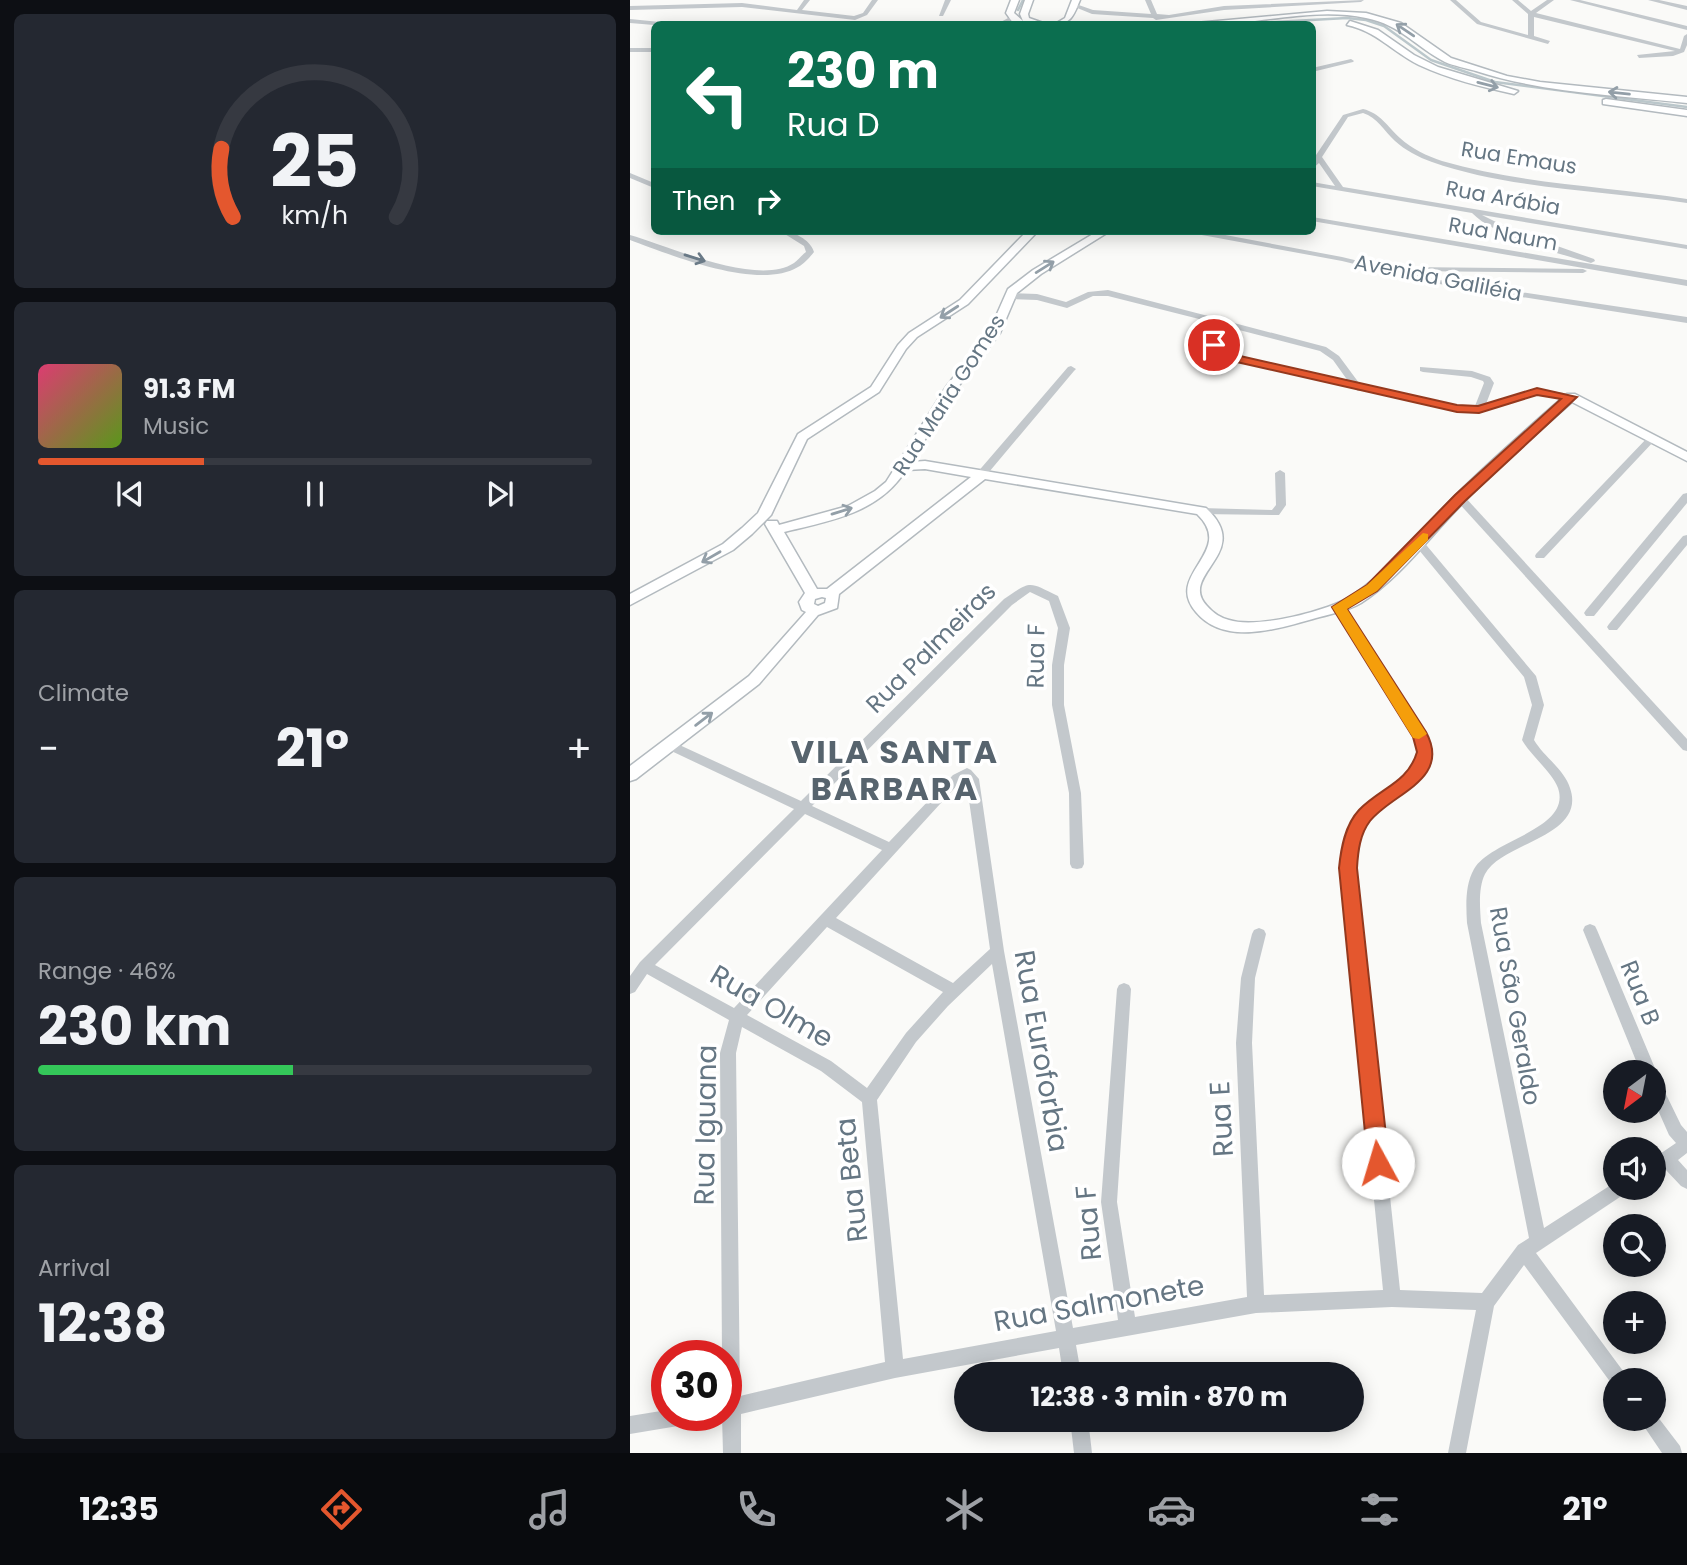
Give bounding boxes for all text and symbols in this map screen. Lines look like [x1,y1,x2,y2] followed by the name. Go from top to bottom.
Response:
[1396,23,1415,37] one-way arrow
[787,37,939,105] text: 230 m
[672,49,763,140] icon: left
[1476,79,1498,92] one-way arrow
[1608,86,1631,99] one-way arrow
[787,102,880,147] text: Rua D
[271,111,359,212] text: 25
[1459,134,1579,181] street label: Rua Emaus
[1444,173,1563,222] street label: Rua Arábia
[749,182,787,220] icon: right
[672,183,735,219] text: Then
[282,198,348,233] text: km/h
[1446,210,1560,257] street label: Rua Naum
[1352,247,1524,308] street label: Avenida Galiléia
[684,252,706,265] one-way arrow
[1035,260,1054,275] one-way arrow
[940,305,959,320] one-way arrow
[886,309,1012,481] street label: Rua Maria Gomes
[1184,315,1244,375] pin
[1195,326,1233,364] icon: arrive
[143,371,235,407] text: 91.3 FM
[143,410,209,442] text: Music
[111,475,149,513] icon: previous
[296,475,334,513] icon: pause
[481,475,519,513] icon: next
[831,504,853,517] one-way arrow
[701,550,721,564] one-way arrow
[858,575,1003,720] street label: Rua Palmeiras
[1018,623,1053,689] street label: Rua F
[38,677,129,709] text: Climate
[276,712,349,785] text: 21°
[694,712,713,727] one-way arrow
[38,722,59,775] text: −
[566,722,592,775] text: +
[791,729,999,811] district label: VILA SANTA BÁRBARA
[1482,904,1549,1108] street label: Rua São Geraldo
[1005,947,1078,1155] street label: Rua Euroforbia
[38,955,176,987] text: Range · 46%
[703,955,841,1057] street label: Rua Olme
[1613,955,1668,1030] street label: Rua B
[38,990,231,1063] text: 230 km
[685,1044,726,1206] street label: Rua Iguana
[1603,1060,1666,1124] north arrow
[1603,1060,1666,1431] map controls
[1200,1080,1243,1158] street label: Rua E
[826,1116,877,1244] street label: Rua Beta
[1341,1126,1415,1200] position arrow
[1603,1137,1666,1200] button: sound
[1066,1184,1111,1262] street label: Rua F
[1603,1214,1666,1277] button: search
[38,1252,110,1284] text: Arrival
[991,1266,1207,1341] street label: Rua Salmonete
[38,1287,167,1360] text: 12:38
[1603,1291,1666,1354] button: +
[651,1340,742,1431] speed limit sign: 30
[1603,1368,1666,1431] button: −
[1031,1379,1287,1415] text: 12:38 · 3 min · 870 m
[317,1485,366,1534] icon: directions
[525,1485,574,1534] icon: music
[732,1485,781,1534] icon: phone
[940,1485,989,1534] icon: climate
[1147,1485,1196,1534] icon: car
[1355,1485,1404,1534] icon: filters
[79,1486,159,1531] text: 12:35
[1563,1486,1608,1531] text: 21°

